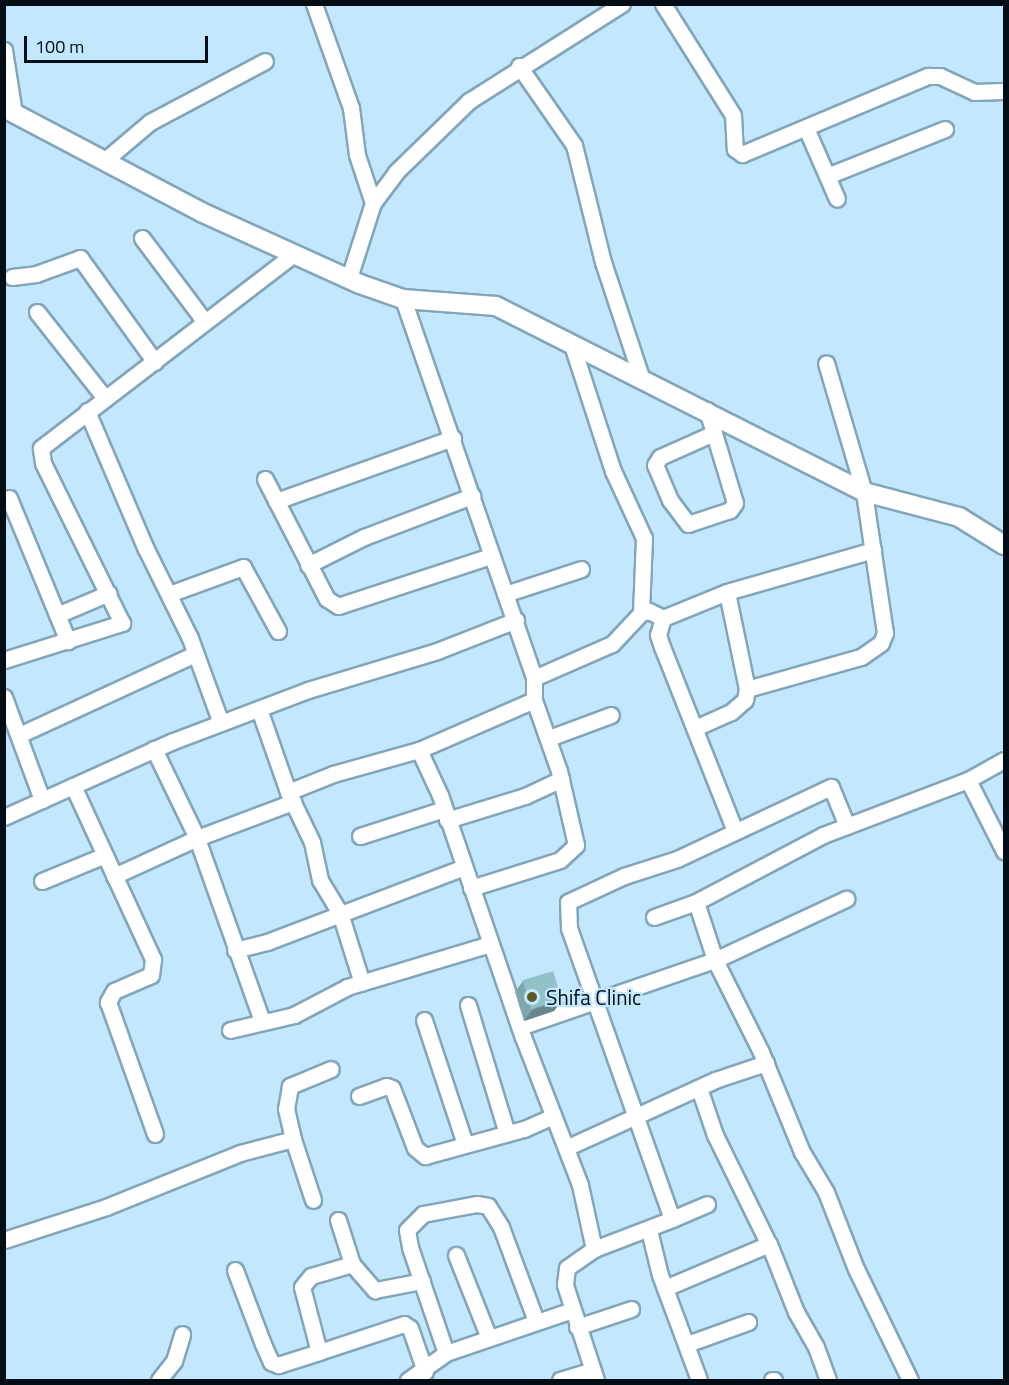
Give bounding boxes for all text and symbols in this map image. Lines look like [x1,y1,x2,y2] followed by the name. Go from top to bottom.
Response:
[27,24,212,62] scale bar
[35,33,84,60] text: 100 m
[546,984,641,1010] place label: Shifa Clinic
[523,988,541,1006] marker: Shifa Clinic

